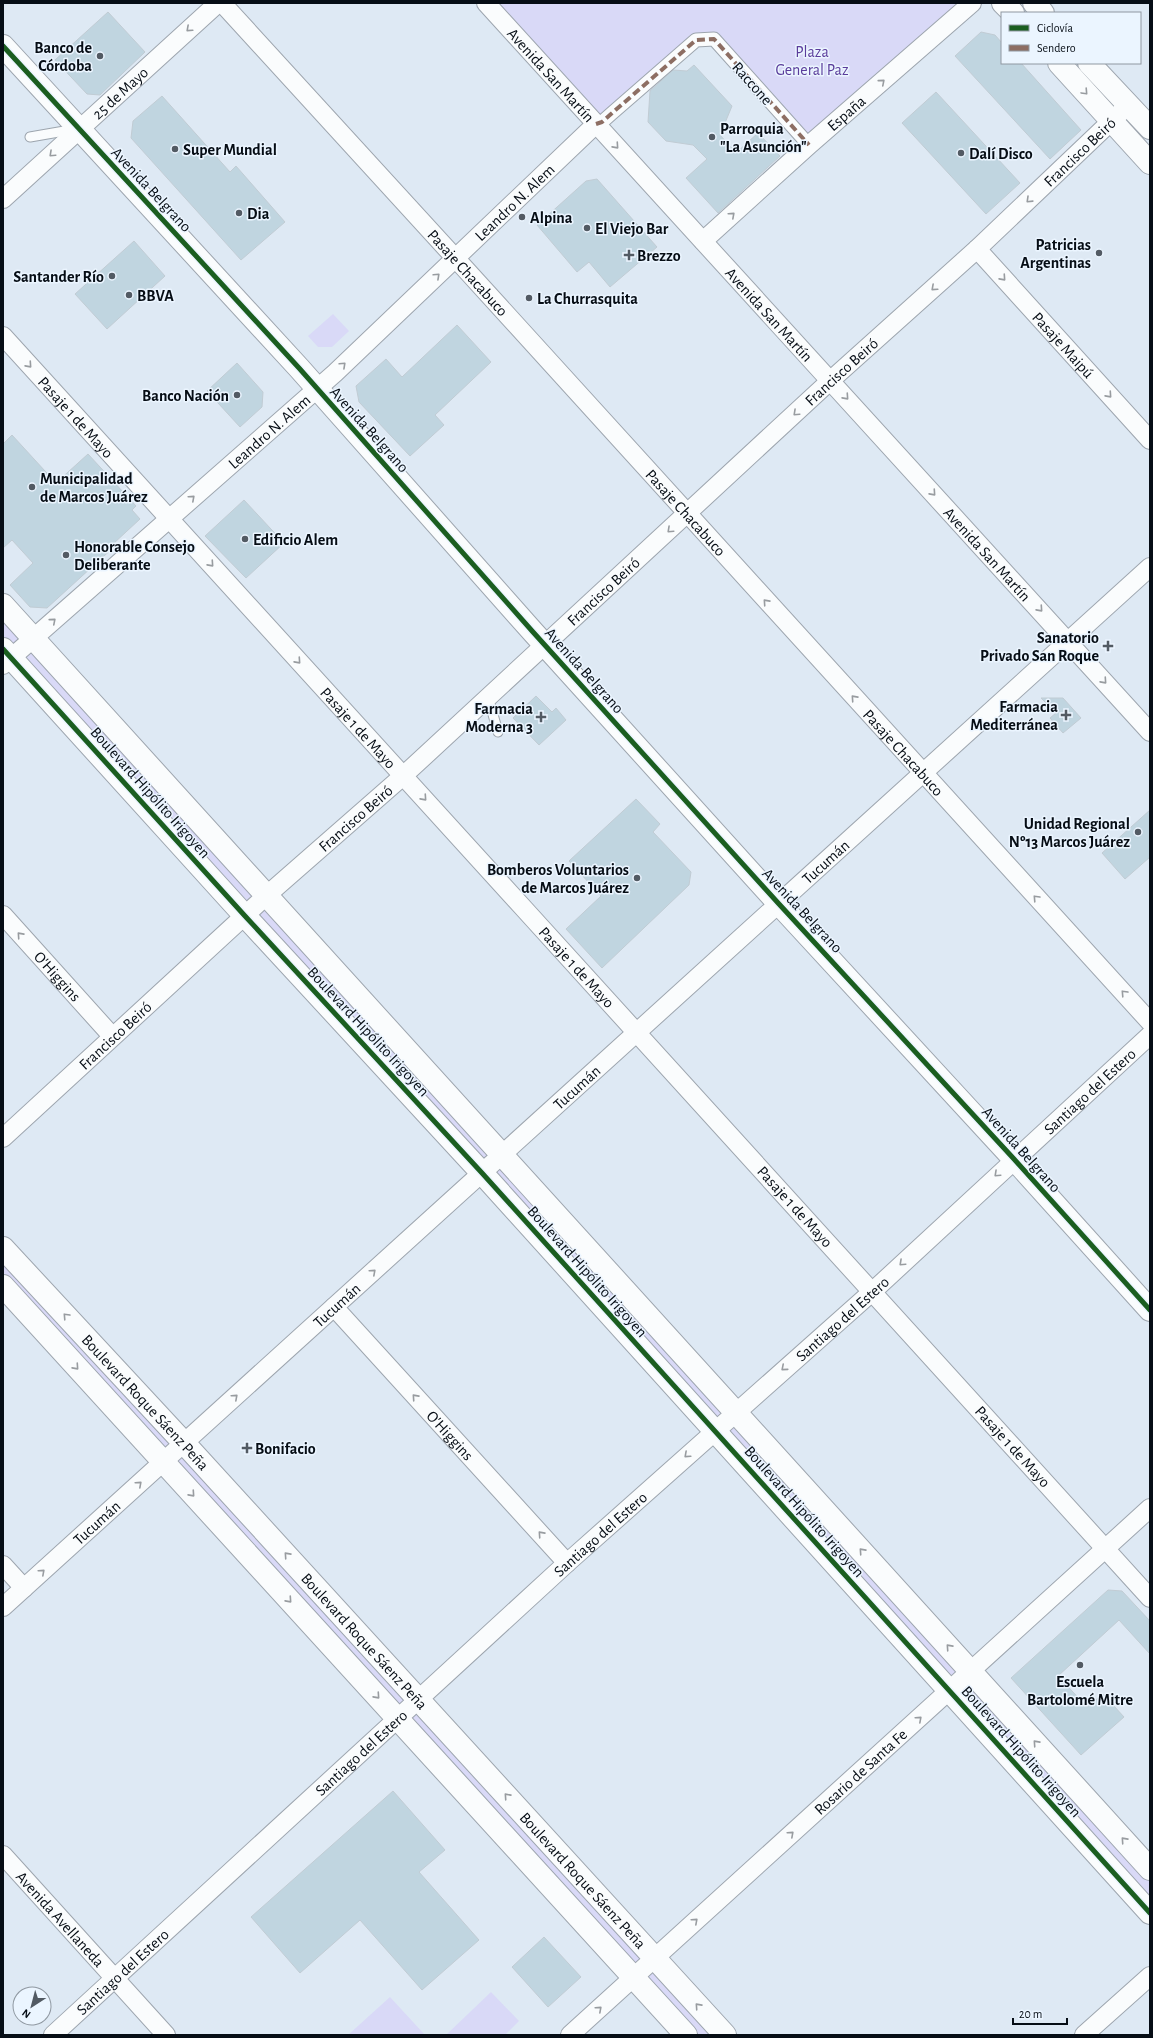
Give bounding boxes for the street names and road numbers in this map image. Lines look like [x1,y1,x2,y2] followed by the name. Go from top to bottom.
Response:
[504,25,597,125] street label: Avenida San Martín
[729,59,775,108] street label: Raccone
[90,64,151,122] street label: 25 de Mayo
[824,93,869,134] street label: España
[1041,115,1119,190] street label: Francisco Beiró
[108,144,194,235] street label: Avenida Belgrano
[472,161,558,244] street label: Leandro N. Alem
[424,227,511,320] street label: Pasaje Chacabuco
[722,265,815,365] street label: Avenida San Martín
[1029,309,1097,381] street label: Pasaje Maipú
[802,335,881,409] street label: Francisco Beiró
[35,374,116,461] street label: Pasaje 1 de Mayo
[327,384,412,476] street label: Avenida Belgrano
[225,392,314,472] street label: Leandro N. Alem
[642,466,729,559] street label: Pasaje Chacabuco
[940,504,1034,605] street label: Avenida San Martín
[564,554,643,629] street label: Francisco Beiró
[542,625,627,717] street label: Avenida Belgrano
[317,685,399,772] street label: Pasaje 1 de Mayo
[860,706,946,799] street label: Pasaje Chacabuco
[87,724,213,862] street label: Boulevard Hipólito Irigoyen
[316,782,396,855] street label: Francisco Beiró
[799,837,853,887] street label: Tucumán
[759,865,845,956] street label: Avenida Belgrano
[536,924,617,1011] street label: Pasaje 1 de Mayo
[31,949,84,1005] street label: O'Higgins
[304,964,432,1100] street label: Boulevard Hipólito Irigoyen
[76,999,155,1073] street label: Francisco Beiró
[1041,1045,1139,1138] street label: Santiago del Estero
[550,1063,604,1113] street label: Tucumán
[979,1104,1064,1196] street label: Avenida Belgrano
[754,1163,836,1251] street label: Pasaje 1 de Mayo
[524,1203,650,1341] street label: Boulevard Hipólito Irigoyen
[793,1274,892,1365] street label: Santiago del Estero
[310,1280,364,1331] street label: Tucumán
[79,1332,212,1474] street label: Boulevard Roque Sáenz Peña
[972,1403,1053,1491] street label: Pasaje 1 de Mayo
[423,1408,476,1464] street label: O'Higgins
[741,1443,867,1581] street label: Boulevard Hipólito Irigoyen
[551,1489,650,1580] street label: Santiago del Estero
[70,1498,124,1548] street label: Tucumán
[298,1570,430,1713] street label: Boulevard Roque Sáenz Peña
[958,1683,1084,1821] street label: Boulevard Hipólito Irigoyen
[312,1707,411,1799] street label: Santiago del Estero
[811,1726,910,1818] street label: Rosario de Santa Fe
[516,1809,649,1952] street label: Boulevard Roque Sáenz Peña
[13,1869,107,1970] street label: Avenida Avellaneda
[74,1926,172,2018] street label: Santiago del Estero

